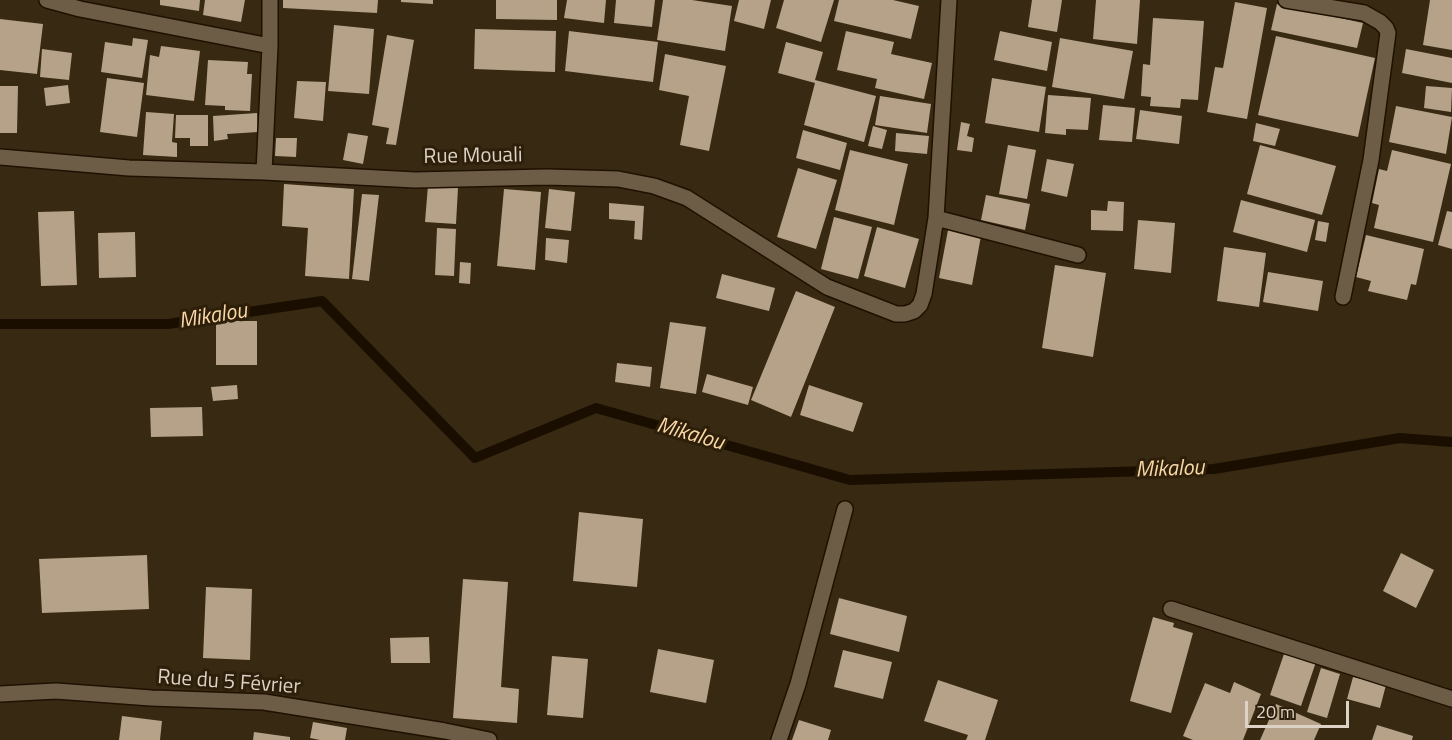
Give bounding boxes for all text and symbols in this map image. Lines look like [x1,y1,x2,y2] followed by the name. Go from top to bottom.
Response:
[423,144,523,170] street label: Rue Mouali
[177,299,249,335] water label: Mikalou
[653,413,727,457] water label: Mikalou
[1135,456,1205,484] water label: Mikalou
[157,665,301,701] street label: Rue du 5 Février
[1248,689,1352,727] scale bar
[1256,698,1295,725] text: 20 m

